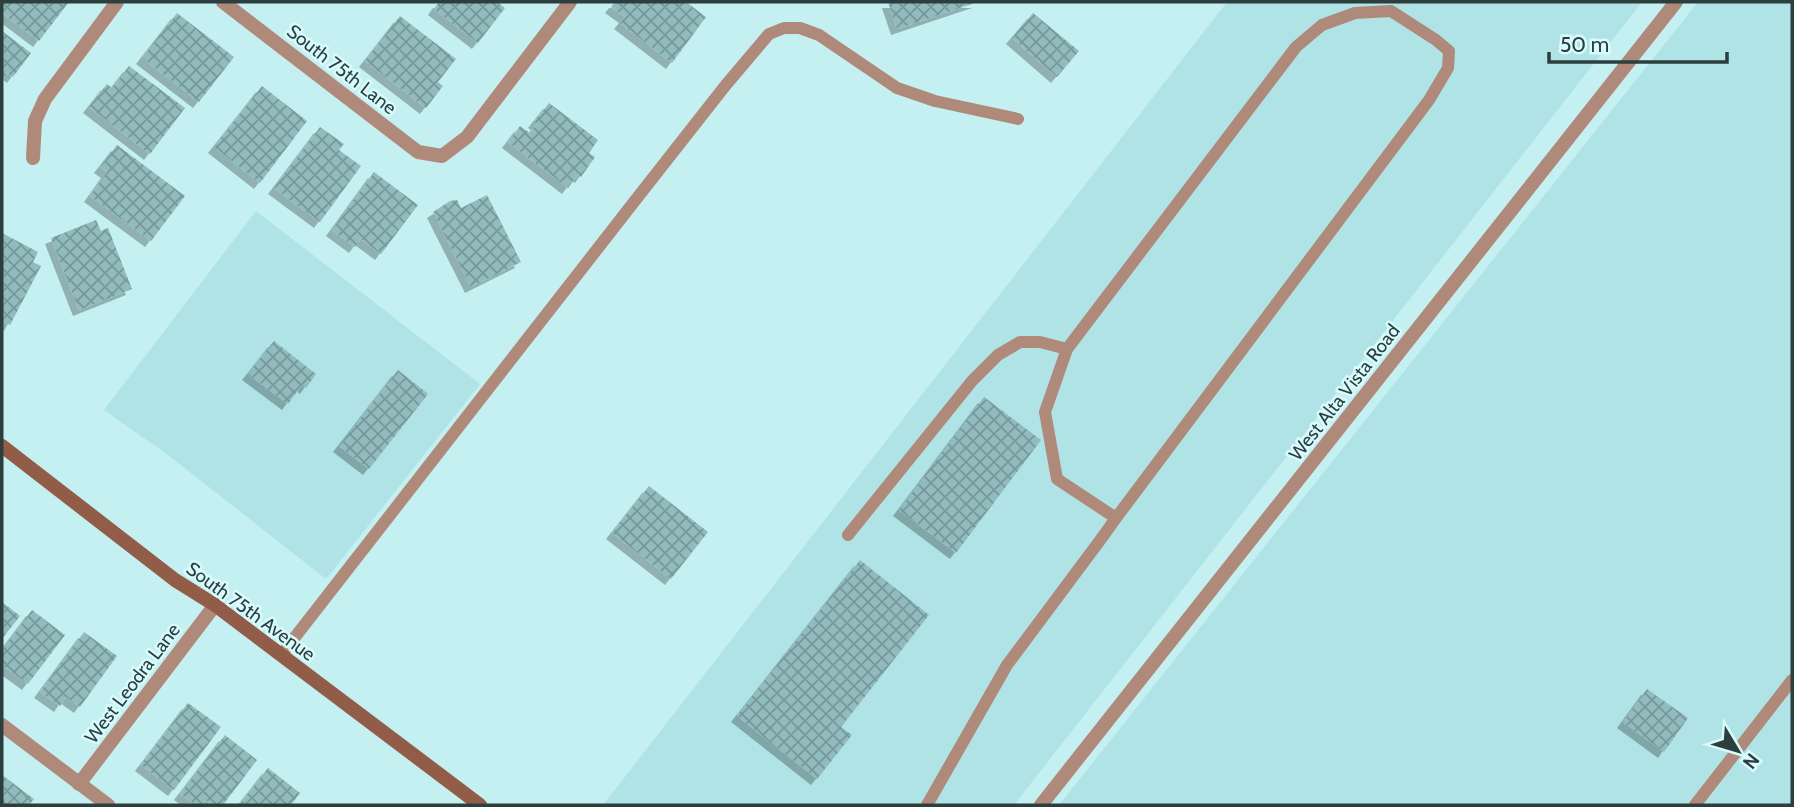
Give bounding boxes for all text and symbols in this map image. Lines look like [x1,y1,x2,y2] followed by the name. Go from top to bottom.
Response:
[282,20,401,119] street label: South 75th Lane
[1549,21,1728,65] scale bar
[1560,32,1609,57] text: 50 m
[1284,320,1405,465] street label: West Alta Vista Road
[182,557,320,666] street label: South 75th Avenue
[80,619,185,748] street label: West Leodra Lane
[1703,716,1773,786] north arrow
[1738,749,1764,774] text: N

